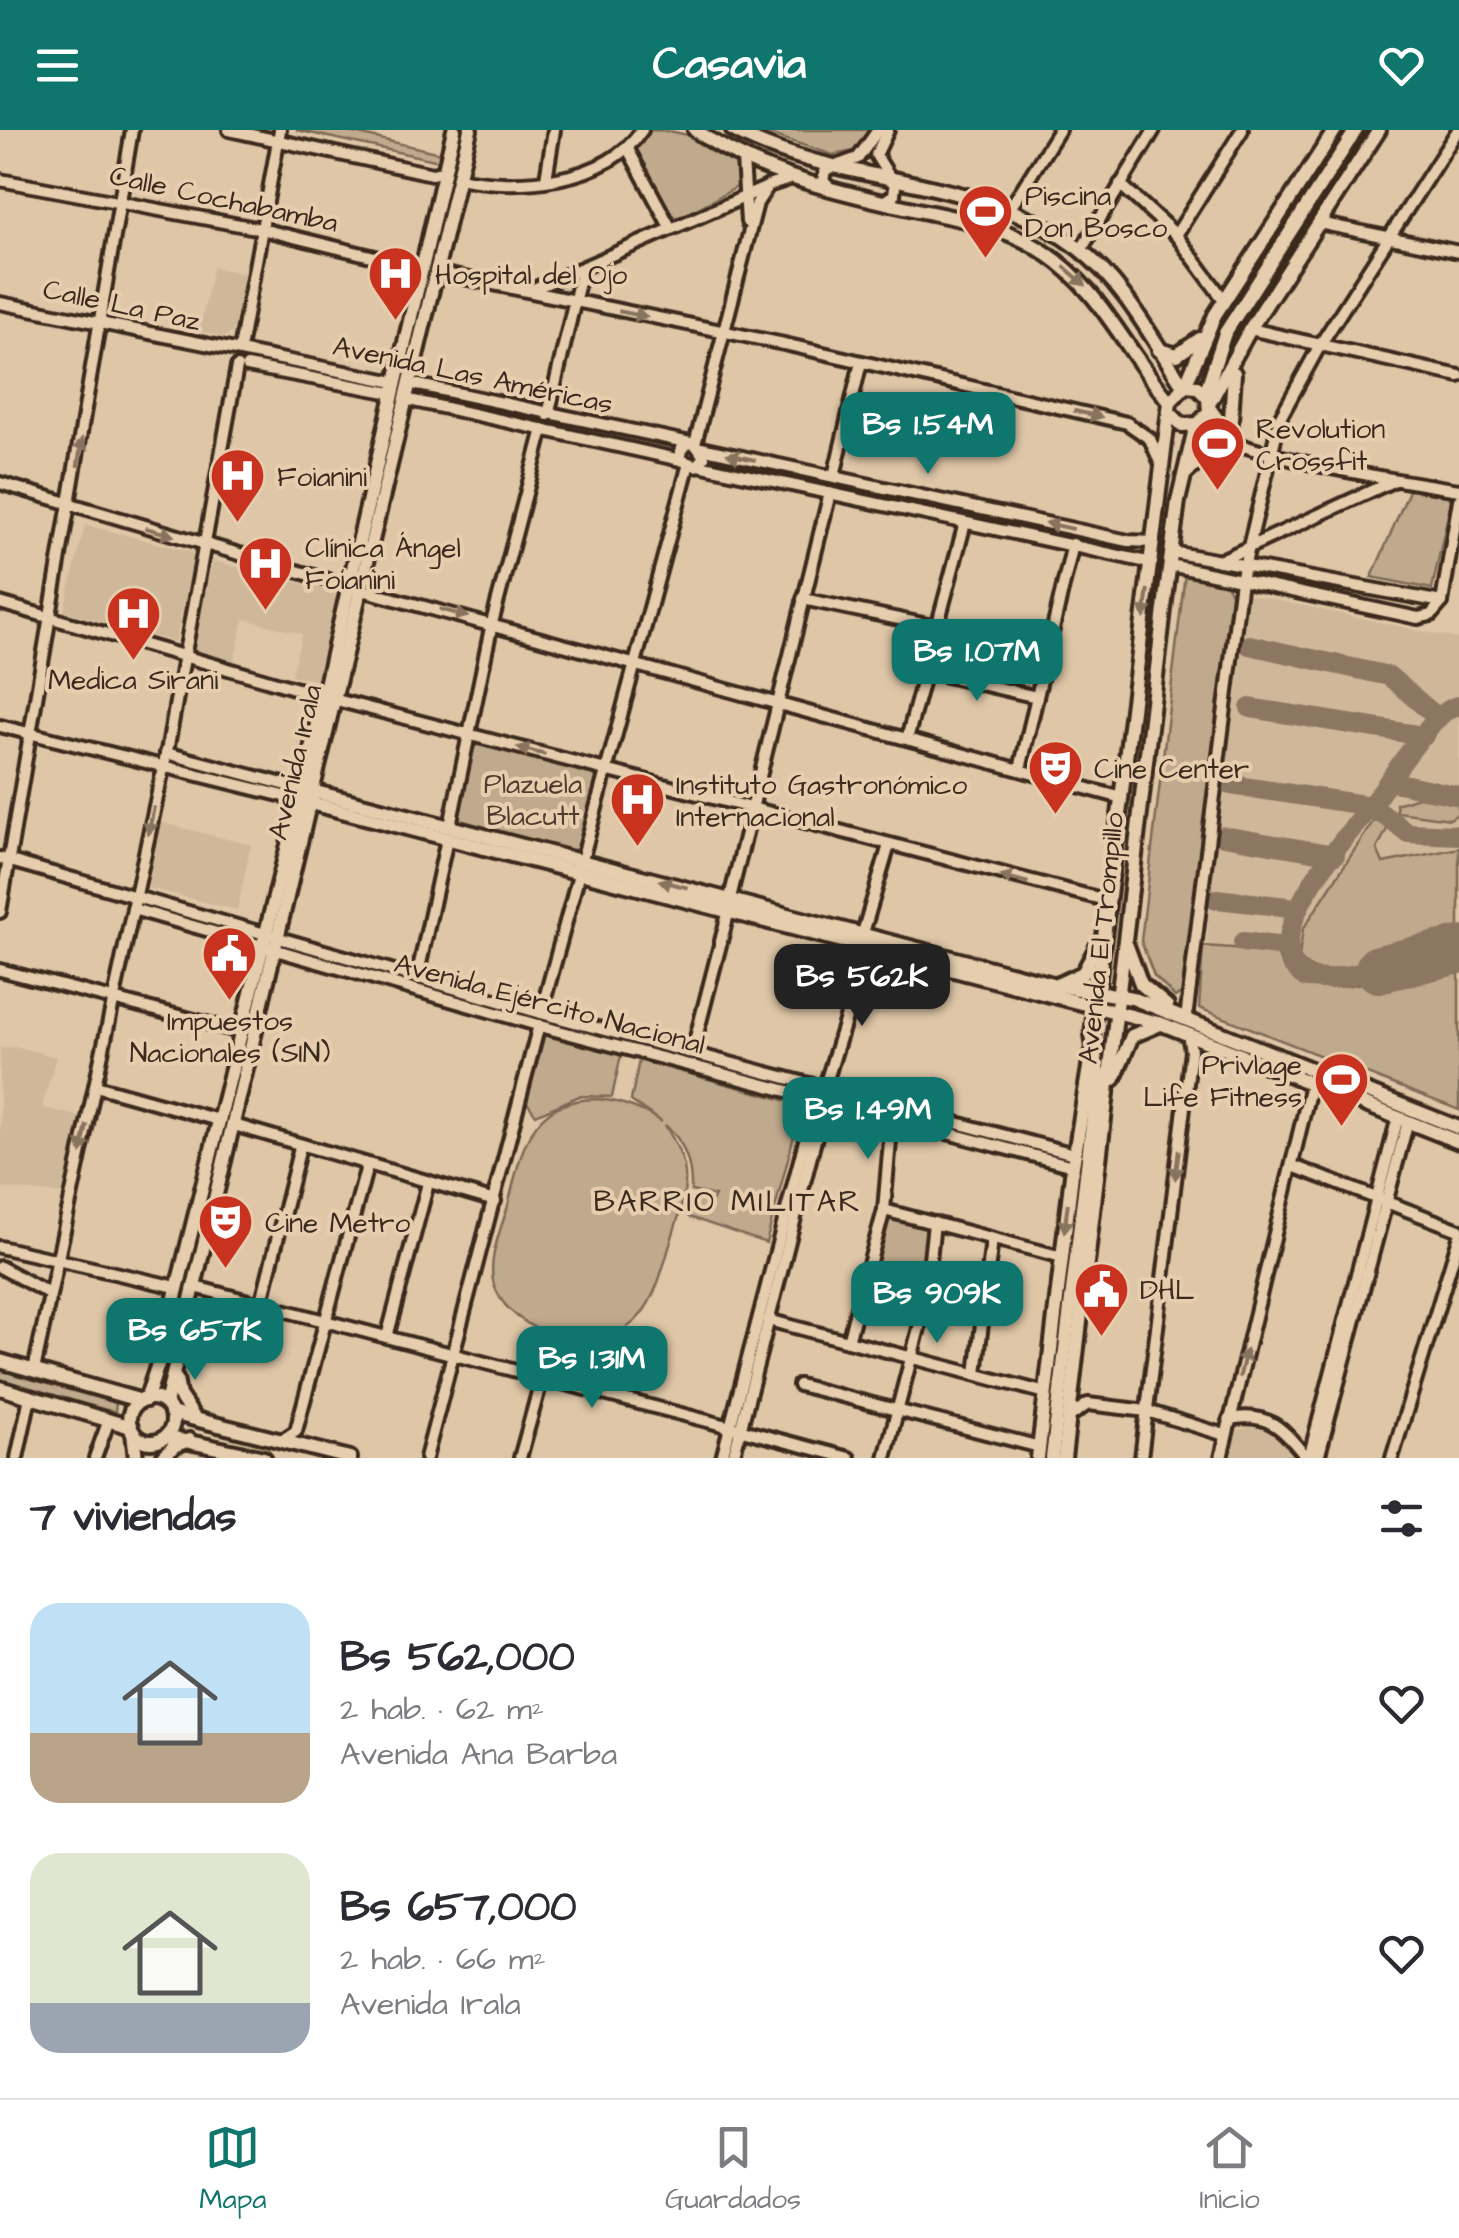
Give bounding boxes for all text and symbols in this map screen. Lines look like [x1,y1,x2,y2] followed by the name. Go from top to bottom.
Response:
[653,34,806,96] text: Casavia
[30,38,85,93] icon: menu
[1374,38,1429,93] icon: heart
[106,156,341,243] street label: Calle Cochabamba
[1025,177,1168,248] place label: Piscina Don Bosco
[956,181,1016,260] sports icon: Piscina Don Bosco
[366,244,426,323] hospital icon: Hospital del Ojo
[435,256,628,295] place label: Hospital del Ojo
[1062,265,1087,287] one-way arrow
[39,270,204,341] street label: Calle La Paz
[618,306,649,322] one-way arrow
[329,327,616,424] street label: Avenida Las Américas
[825,392,1031,477] pin: Bs 1.54M
[862,402,994,447] text: Bs 1.54M
[1072,407,1103,422] one-way arrow
[1256,410,1385,481] place label: Revolution Crossfit
[1187,414,1247,493] sports icon: Revolution Crossfit
[73,436,88,467] one-way arrow
[208,446,268,525] hospital icon: Foianini
[726,448,757,464] one-way arrow
[277,458,367,497] place label: Foianini
[1043,518,1074,533] one-way arrow
[145,525,176,540] one-way arrow
[305,529,461,600] place label: Clínica Ángel Foianini
[236,533,296,612] hospital icon: Clínica Ángel Foianini
[103,583,163,662] hospital icon: Medica Sirani
[1138,588,1154,620] one-way arrow
[439,606,470,622] one-way arrow
[874,619,1080,704] pin: Bs 1.07M
[914,629,1040,674] text: Bs 1.07M
[48,661,218,700] place label: Medica Sirani
[259,681,332,844] street label: Avenida Irala
[1025,738,1085,817] theatre icon: Cine Center
[515,743,546,758] one-way arrow
[1094,750,1249,789] place label: Cine Center
[484,765,582,836] park label: Plazuela Blacutt
[676,766,967,837] place label: Instituto Gastronómico Internacional
[607,770,667,849] hospital icon: Instituto Gastronómico Internacional
[143,806,159,837] one-way arrow
[1069,810,1134,1066] street label: Avenida El Trompillo
[998,870,1029,886] one-way arrow
[657,875,688,891] one-way arrow
[200,924,260,1003] public building icon: Impuestos Nacionales (SIN)
[390,944,709,1065] street label: Avenida Ejército Nacional
[770,944,954,1029] pin: Bs 562K
[796,954,928,999] text: Bs 562K
[130,1002,330,1073] place label: Impuestos Nacionales (SIN)
[1143,1046,1302,1117] place label: Privlage Life Fitness
[1311,1050,1371,1129] sports icon: Privlage Life Fitness
[765,1077,971,1162] pin: Bs 1.49M
[805,1087,931,1132] text: Bs 1.49M
[76,1124,91,1155] one-way arrow
[1169,1150,1185,1181] one-way arrow
[594,1181,862,1223] district label: BARRIO MILITAR
[196,1192,256,1271] theatre icon: Cine Metro
[1058,1202,1074,1234] one-way arrow
[265,1204,411,1243] place label: Cine Metro
[1071,1259,1131,1338] public building icon: DHL
[845,1261,1029,1346] pin: Bs 909K
[873,1271,1001,1316] text: Bs 909K
[1140,1271,1195,1310] place label: DHL
[103,1298,287,1383] pin: Bs 657K
[128,1308,262,1353] text: Bs 657K
[489,1326,695,1411] pin: Bs 1.31M
[538,1336,646,1381] text: Bs 1.31M
[1236,1347,1251,1378] one-way arrow
[30,1489,237,1547] text: 7 viviendas
[1374,1491,1429,1546] icon: filters
[340,1629,575,1687] text: Bs 562,000
[110,1643,230,1763] icon: home
[1374,1676,1429,1731] icon: heart
[340,1687,544,1732] text: 2 hab. · 62 m²
[340,1732,617,1777] text: Avenida Ana Barba
[340,1879,577,1937] text: Bs 657,000
[110,1893,230,2013] icon: home
[1374,1926,1429,1981] icon: heart
[340,1937,546,1982] text: 2 hab. · 66 m²
[340,1982,521,2027] text: Avenida Irala
[199,2120,267,2219] tab: Mapa
[665,2120,801,2219] tab: Guardados
[1200,2120,1260,2219] tab: Inicio

